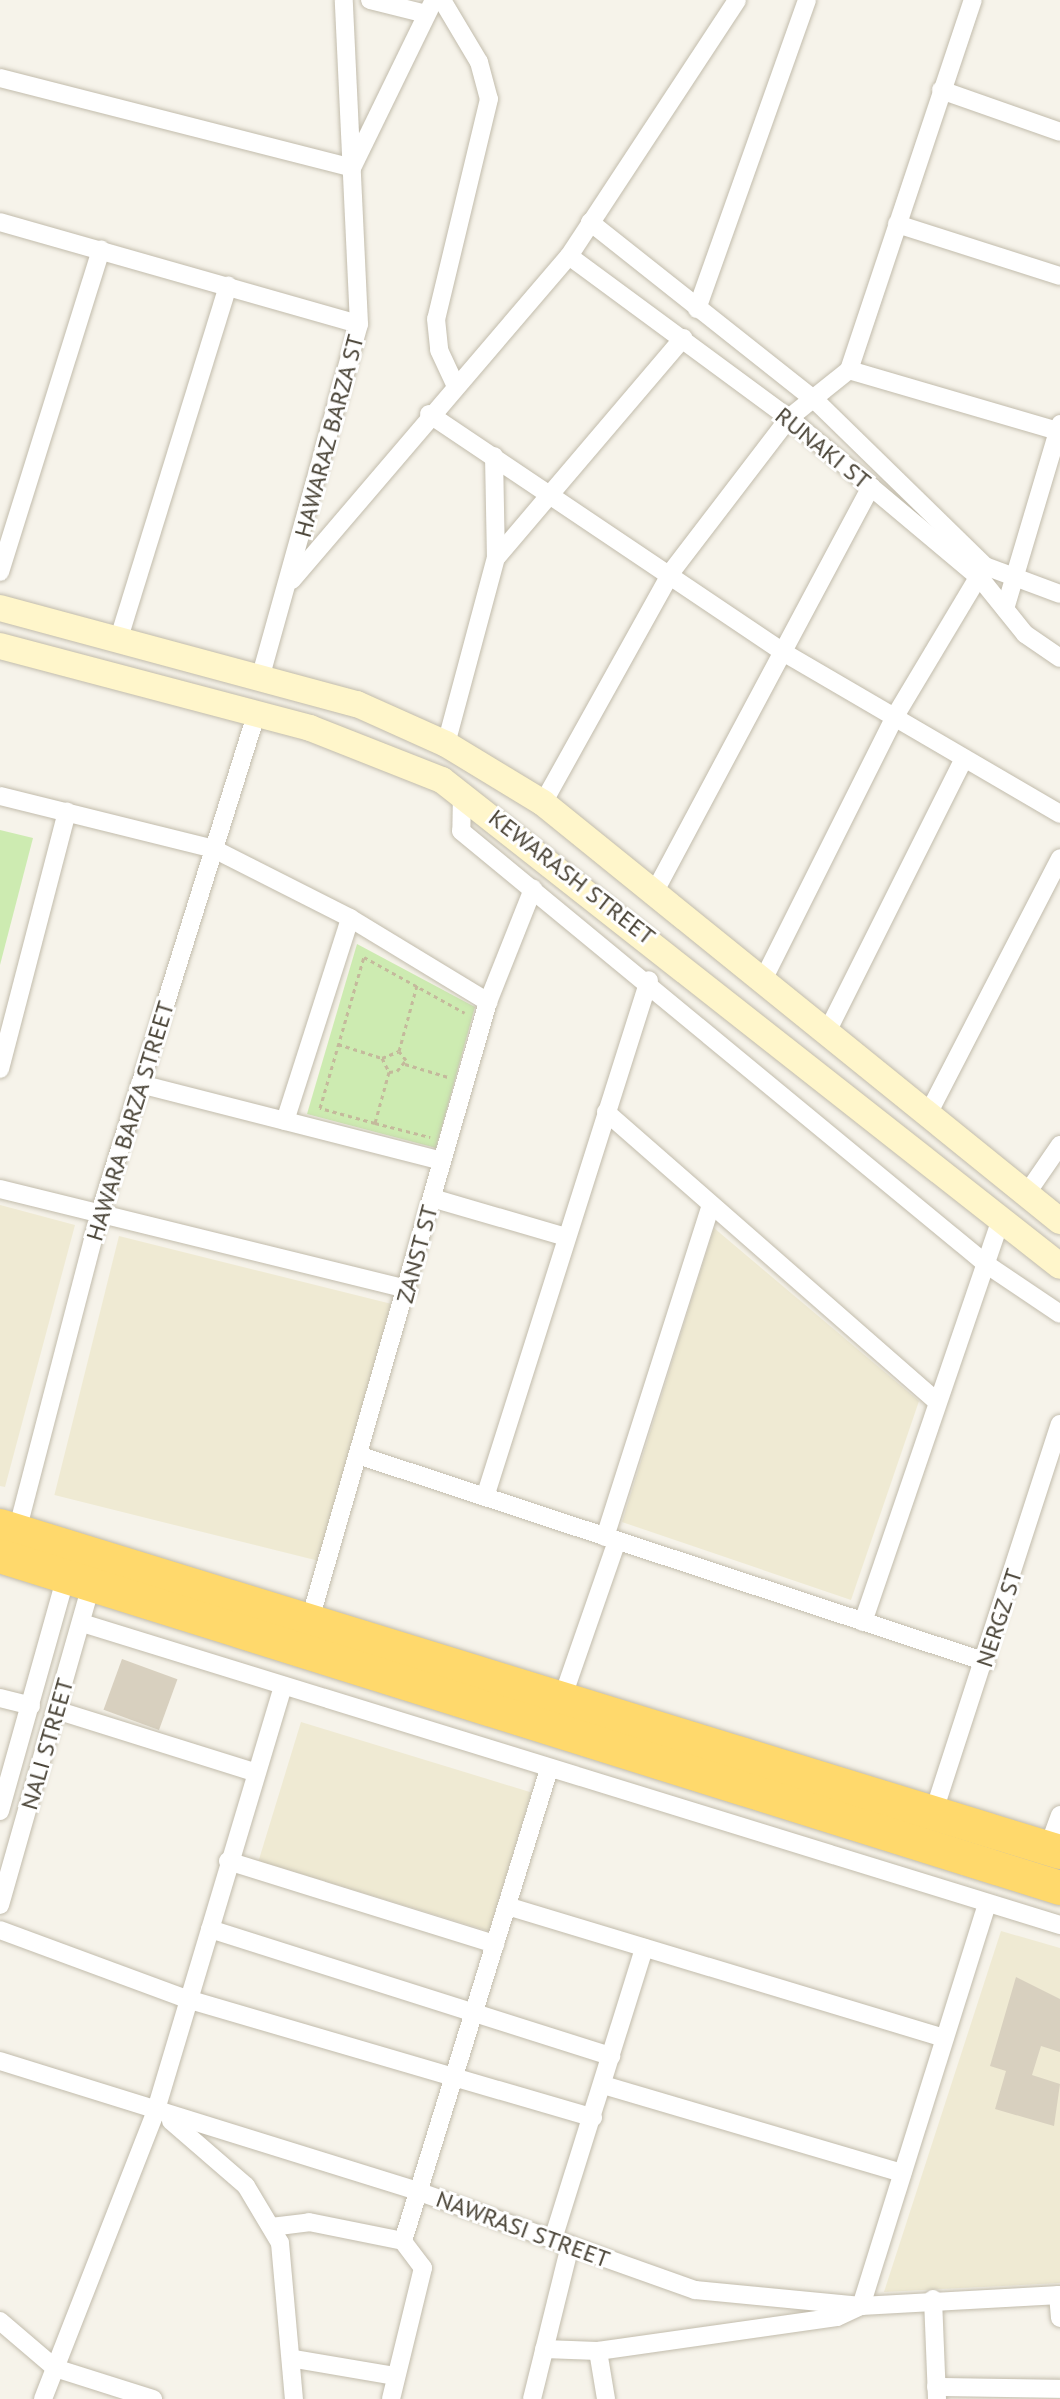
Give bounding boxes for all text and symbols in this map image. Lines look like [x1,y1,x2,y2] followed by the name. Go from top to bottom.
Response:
[288,331,370,541] street label: HAWARAZ BARZA ST
[770,401,876,495] street label: RUNAKI ST
[483,803,661,951] street label: KEWARASH STREET
[80,997,180,1245] street label: HAWARA BARZA STREET
[390,1201,444,1307] street label: ZANST ST
[969,1565,1029,1671] street label: NERGZ ST
[14,1675,80,1813] street label: NALI STREET
[432,2184,614,2274] street label: NAWRASI STREET

